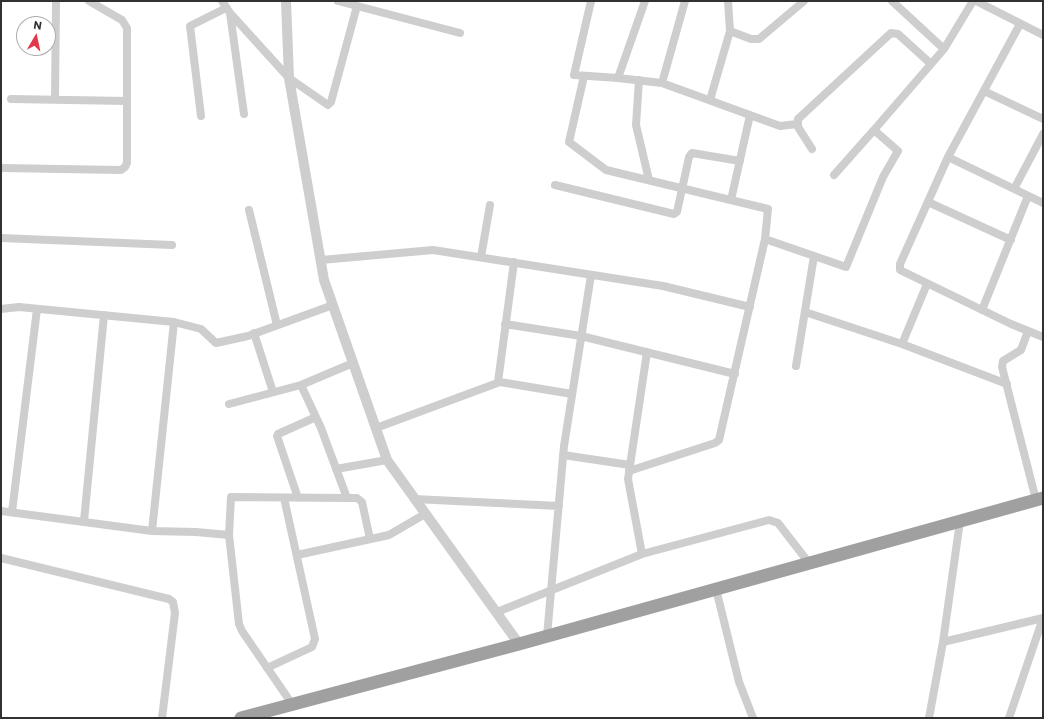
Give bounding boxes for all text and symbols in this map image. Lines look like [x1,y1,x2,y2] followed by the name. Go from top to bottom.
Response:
[16,16,56,56] north arrow
[33,18,43,32] text: N

